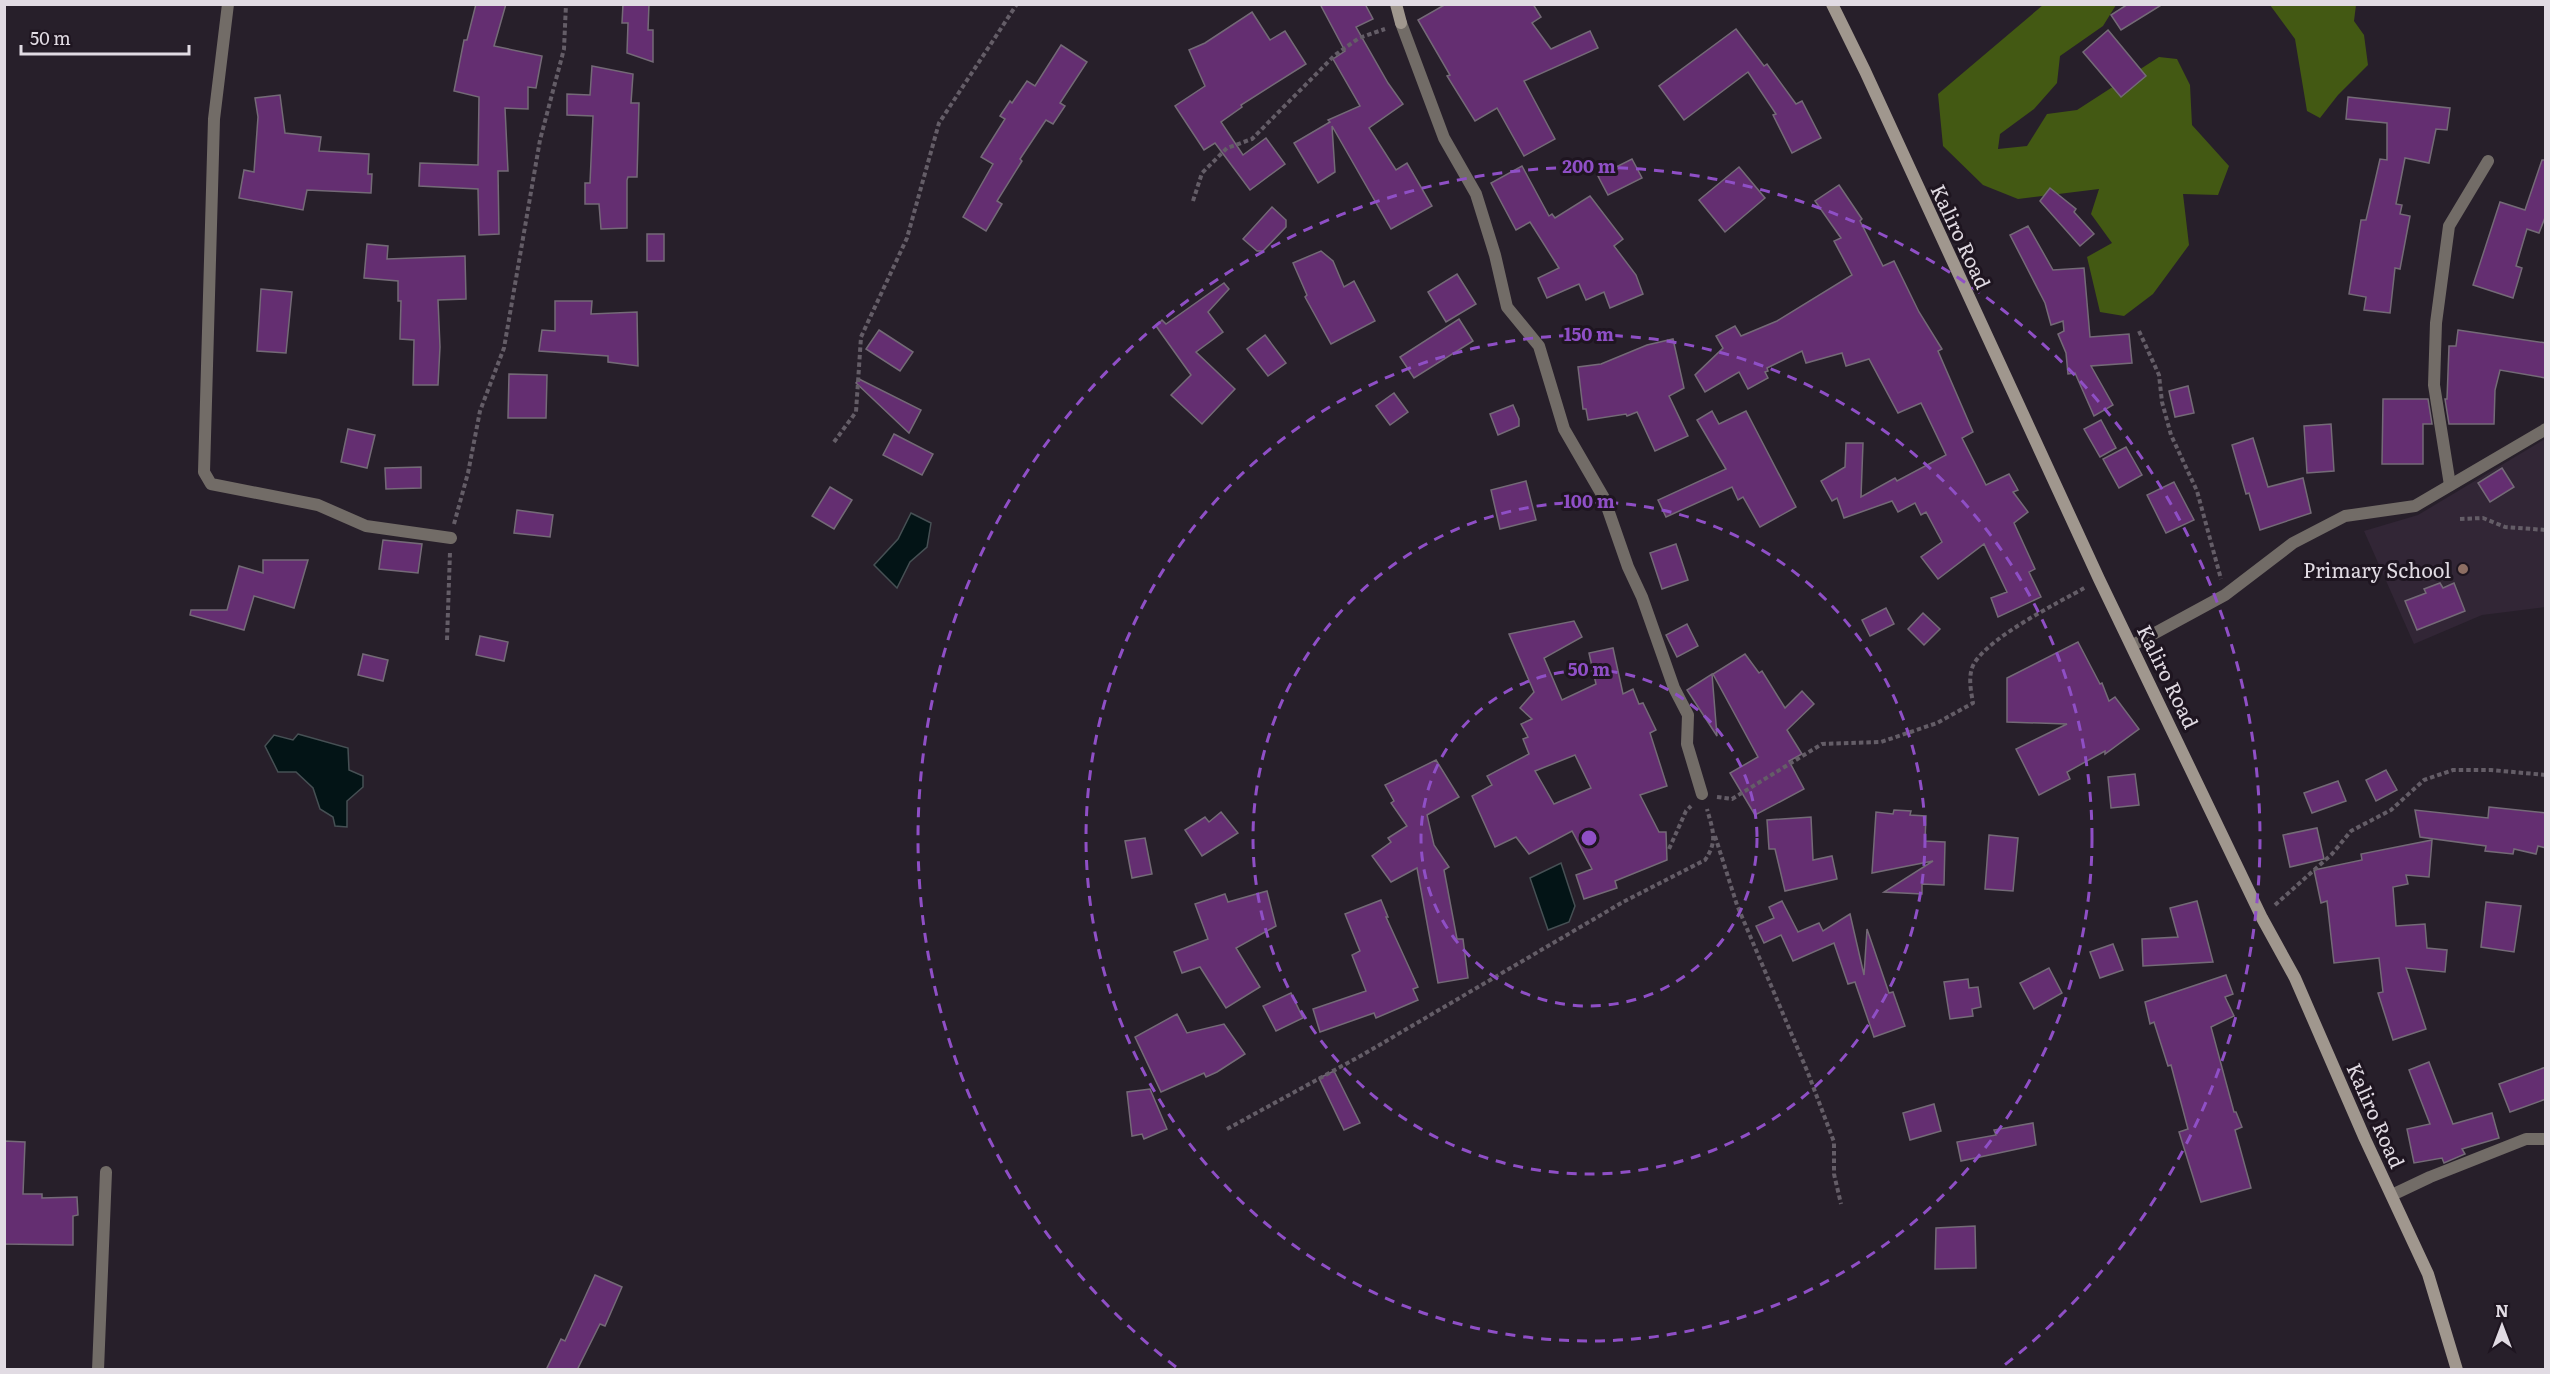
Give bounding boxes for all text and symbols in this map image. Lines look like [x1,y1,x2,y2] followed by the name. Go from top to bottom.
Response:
[21,18,189,56] scale bar
[30,24,71,51] text: 50 m
[1562,152,1616,179] text: 200 m
[1925,179,1999,293] street label: Kaliro Road
[1564,320,1614,347] text: 150 m
[1563,487,1615,514] text: 100 m
[2303,554,2451,584] place label: Primary School
[2456,562,2470,576] marker: Primary School
[2131,619,2207,733] street label: Kaliro Road
[1568,655,1610,682] text: 50 m
[1579,828,1599,848] centre of rings
[2340,1058,2414,1172] street label: Kaliro Road
[2472,1296,2532,1356] north arrow
[2495,1298,2509,1322] text: N

